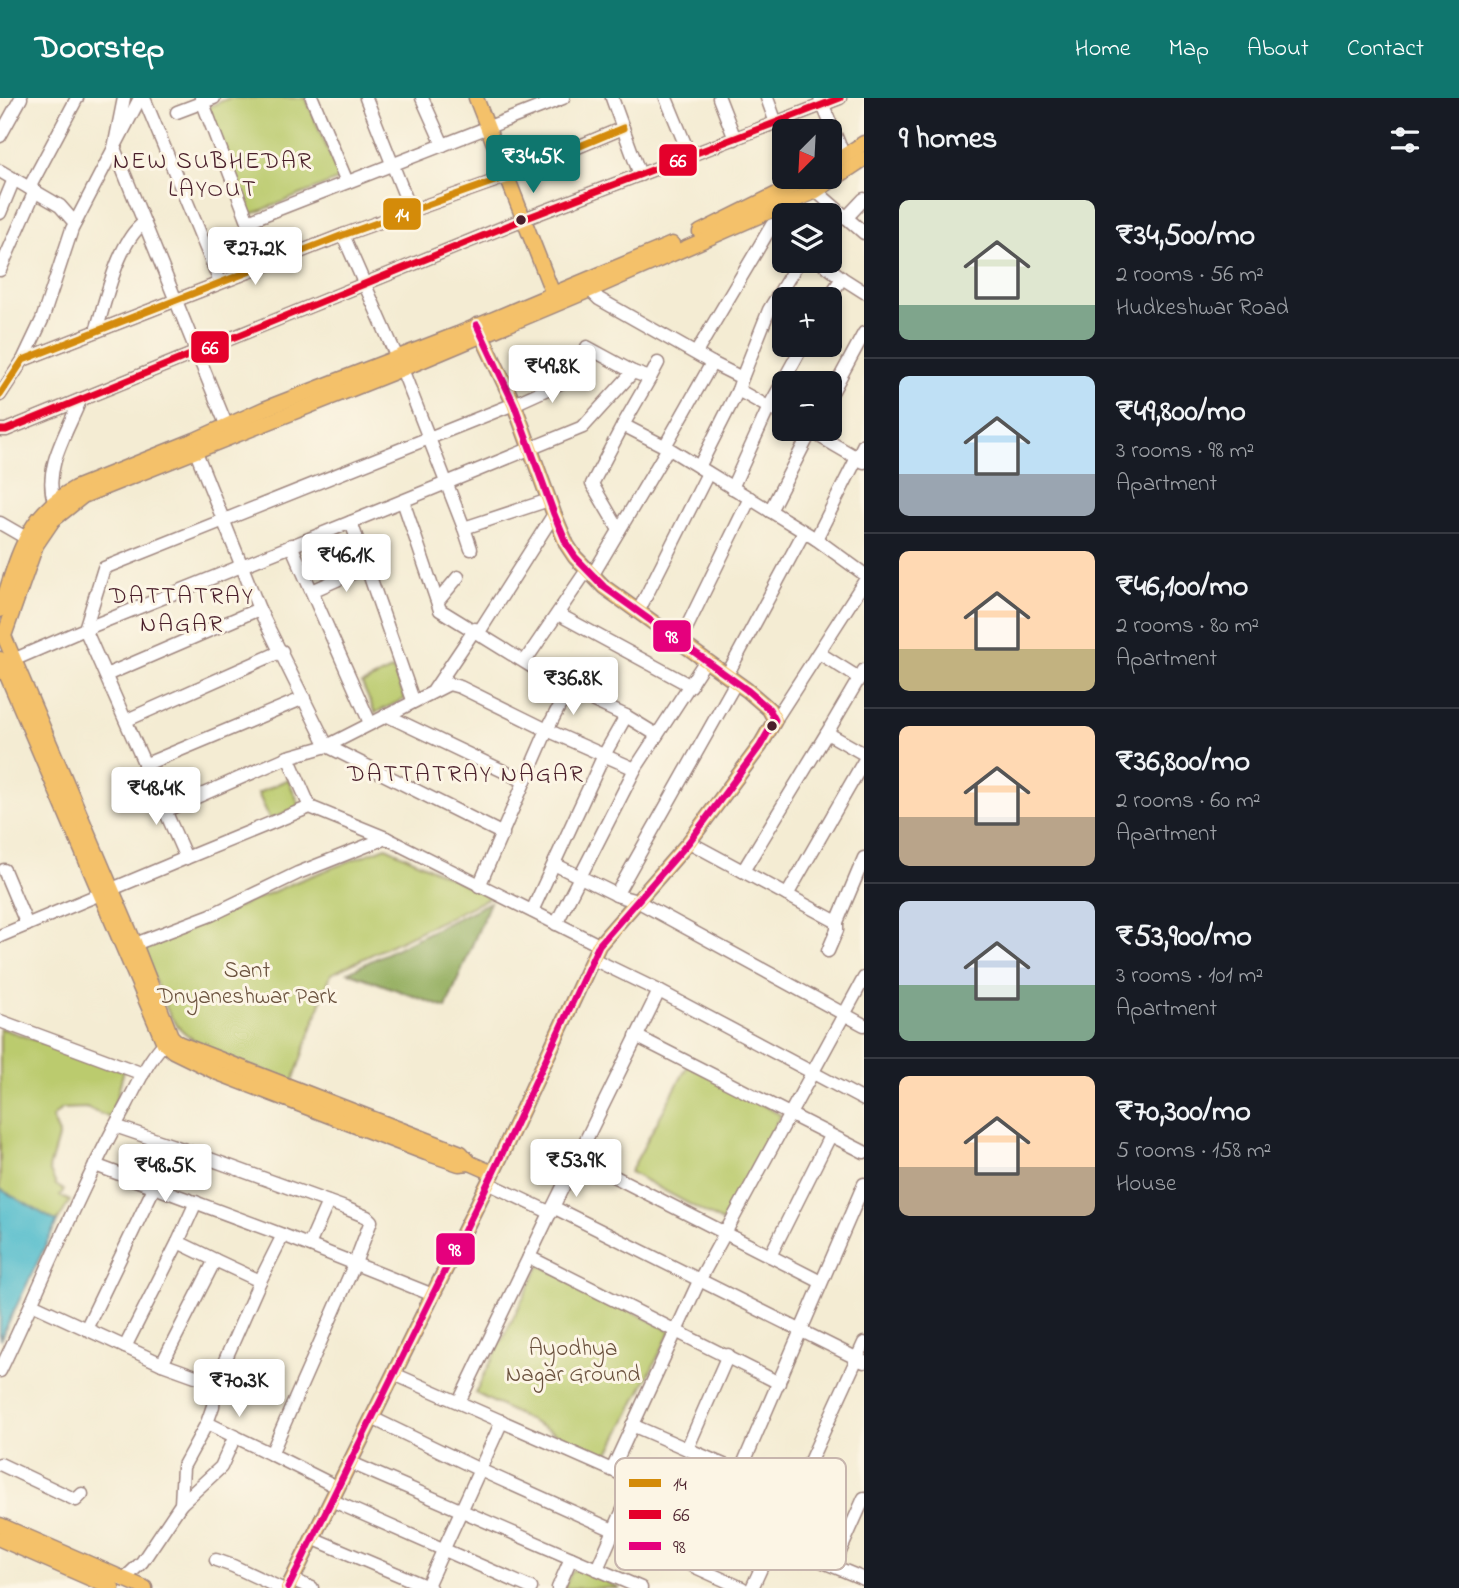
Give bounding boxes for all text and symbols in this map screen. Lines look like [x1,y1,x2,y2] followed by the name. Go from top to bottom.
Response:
[35,25,164,73] text: Doorstep
[1075,32,1131,67] text: Home
[1169,32,1209,67] text: Map
[1247,32,1309,67] text: About
[1347,32,1424,67] text: Contact
[899,118,997,162] text: 9 homes
[772,119,842,189] north arrow
[772,119,842,441] map controls
[1386,121,1424,159] icon: filters
[476,136,590,195] pin: ₹34.5K
[502,141,564,174] text: ₹34.5K
[658,143,698,177] line badge: 66
[113,145,313,208] district label: NEW SUBHEDAR LAYOUT
[670,149,687,176] text: 66
[382,197,422,231] line badge: 14
[395,203,409,230] text: 14
[772,203,842,273] button: layers
[514,213,528,227] unlabelled marker
[1116,215,1255,259] text: ₹34,500/mo
[198,228,312,287] pin: ₹27.2K
[955,228,1039,312] icon: home
[224,233,286,266] text: ₹27.2K
[1116,259,1264,292] text: 2 rooms · 56 m²
[772,287,842,357] button: +
[1116,292,1289,325] text: Hudkeshwar Road
[190,330,230,364] line badge: 66
[202,336,219,363] text: 66
[495,345,609,405] pin: ₹49.8K
[525,351,579,384] text: ₹49.8K
[772,371,842,441] button: −
[1116,391,1246,435] text: ₹49,800/mo
[955,404,1039,488] icon: home
[1116,435,1254,468] text: 3 rooms · 98 m²
[1116,468,1217,501] text: Apartment
[289,534,403,594] pin: ₹46.1K
[318,540,374,573] text: ₹46.1K
[1116,566,1248,610] text: ₹46,100/mo
[955,579,1039,663] icon: home
[108,580,255,643] district label: DATTATRAY NAGAR
[1116,610,1259,643] text: 2 rooms · 80 m²
[652,619,692,653] line badge: 98
[665,625,678,652] text: 98
[1116,643,1217,676] text: Apartment
[516,658,630,717] pin: ₹36.8K
[544,663,602,696] text: ₹36.8K
[765,719,779,733] unlabelled marker
[1116,741,1250,785] text: ₹36,800/mo
[955,754,1039,838] icon: home
[346,758,585,793] district label: DATTATRAY NAGAR
[99,768,213,827] pin: ₹48.4K
[127,773,185,806] text: ₹48.4K
[1116,785,1261,818] text: 2 rooms · 60 m²
[1116,818,1217,851] text: Apartment
[1116,916,1252,960] text: ₹53,900/mo
[955,929,1039,1013] icon: home
[156,955,338,1016] park label: Sant Dnyaneshwar Park
[1116,960,1263,993] text: 3 rooms · 101 m²
[1116,993,1217,1026] text: Apartment
[1116,1091,1251,1135] text: ₹70,300/mo
[955,1104,1039,1188] icon: home
[1116,1135,1271,1168] text: 5 rooms · 158 m²
[519,1140,633,1199] pin: ₹53.9K
[108,1144,222,1204] pin: ₹48.5K
[546,1145,606,1178] text: ₹53.9K
[135,1150,195,1183] text: ₹48.5K
[1116,1168,1176,1201] text: House
[435,1232,476,1266] line badge: 98
[448,1238,461,1265] text: 98
[506,1333,640,1393] park label: Ayodhya Nagar Ground
[182,1360,296,1419] pin: ₹70.3K
[210,1365,268,1398] text: ₹70.3K
[615,1458,846,1570] legend
[673,1472,687,1499] text: 14
[673,1503,690,1530] text: 66
[673,1535,686,1562] text: 98

